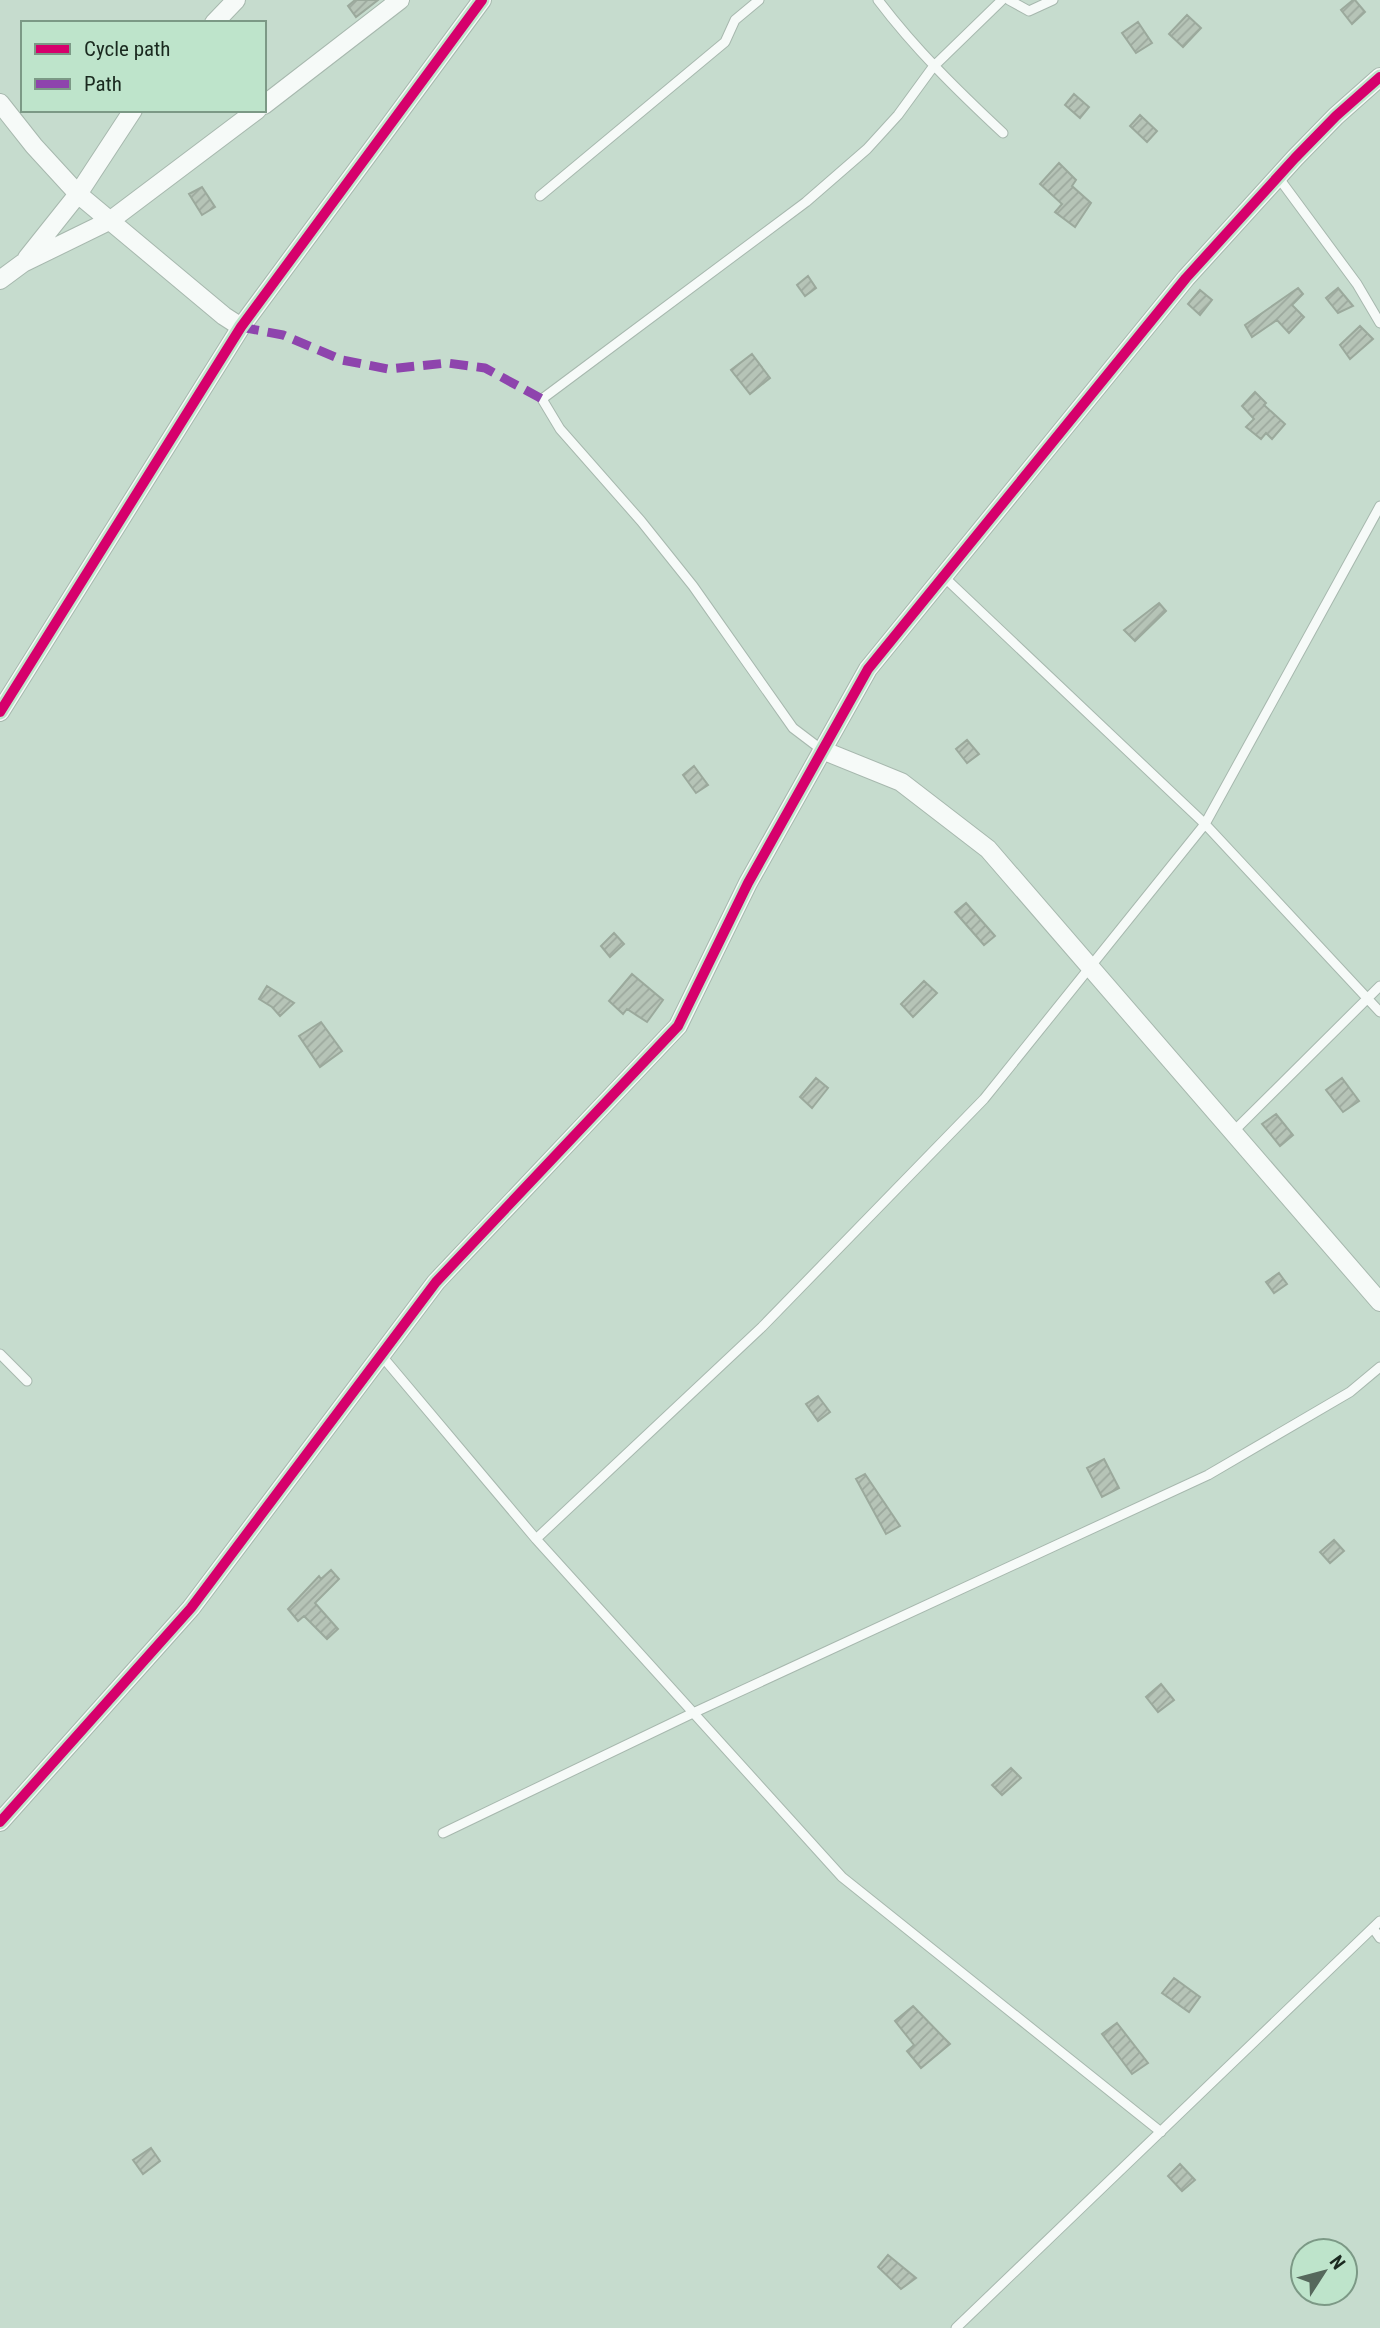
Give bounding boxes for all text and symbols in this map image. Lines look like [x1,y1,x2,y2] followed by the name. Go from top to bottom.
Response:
[21,21,266,112] legend
[84,37,170,61] text: Cycle path
[84,72,122,96] text: Path
[1289,2237,1359,2307] north arrow
[1325,2251,1350,2274] text: N

